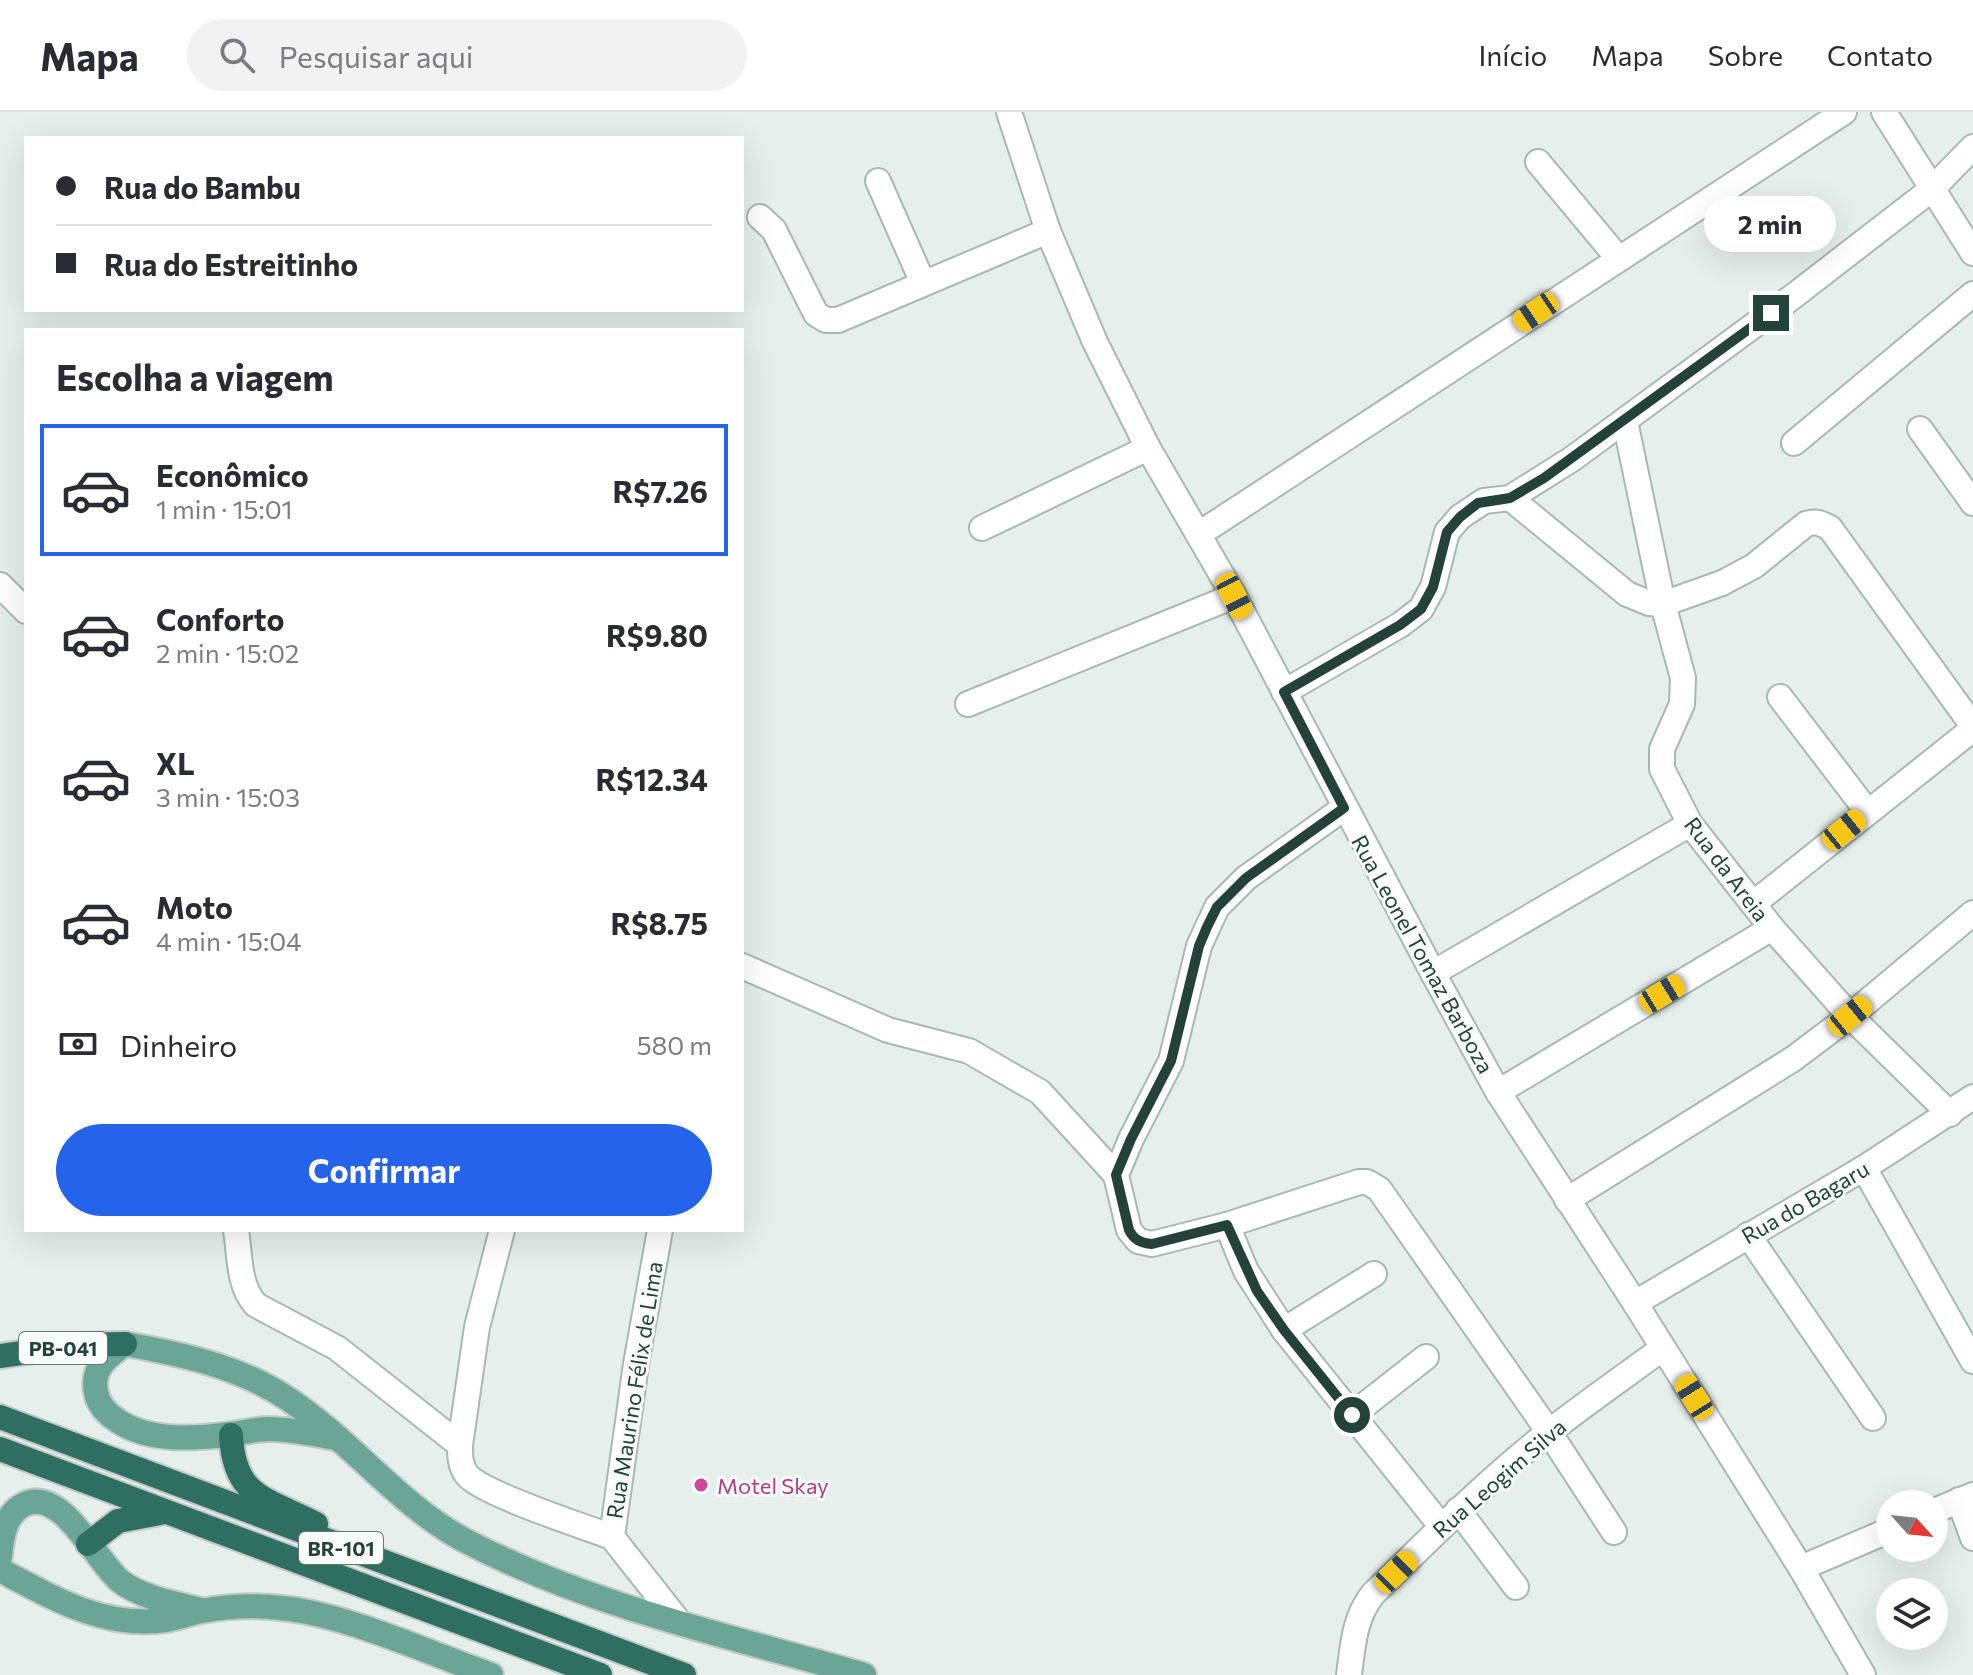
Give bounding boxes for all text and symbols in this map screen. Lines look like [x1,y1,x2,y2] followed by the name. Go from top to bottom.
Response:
[187,19,747,91] search box
[40,32,139,79] text: Mapa
[215,33,259,77] icon: search
[279,37,473,74] text: Pesquisar aqui
[1478,38,1547,72] text: Início
[1591,38,1664,72] text: Mapa
[1708,38,1783,72] text: Sobre
[1827,38,1933,72] text: Contato
[104,168,301,205] text: Rua do Bambu
[1705,197,1837,253] callout: 2 min
[1738,208,1802,239] text: 2 min
[104,245,358,282] text: Rua do Estreitinho
[1509,289,1563,335] car
[1753,295,1789,331] route end
[56,354,334,398] text: Escolha a viagem
[60,454,132,526] icon: car
[156,456,309,493] text: Econômico
[613,472,708,509] text: R$7.26
[156,493,293,524] text: 1 min · 15:01
[1212,569,1256,623] car
[60,598,132,670] icon: car
[156,600,284,637] text: Conforto
[606,616,708,653] text: R$9.80
[156,637,299,668] text: 2 min · 15:02
[60,742,132,814] icon: car
[156,744,195,781] text: XL
[596,760,708,797] text: R$12.34
[156,781,300,812] text: 3 min · 15:03
[1818,806,1870,854] car
[1679,812,1775,926] street label: Rua da Areia
[1346,830,1500,1078] street label: Rua Leonel Tomaz Barboza
[60,886,132,958] icon: car
[156,888,233,925] text: Moto
[610,904,708,941] text: R$8.75
[156,925,302,956] text: 4 min · 15:04
[1635,971,1689,1017] car
[1824,992,1876,1040] car
[56,1022,100,1066] icon: cash
[120,1026,237,1063] text: Dinheiro
[637,1029,712,1060] text: 580 m
[56,1124,712,1216] button: Confirmar
[1736,1155,1874,1249] street label: Rua do Bagaru
[600,1259,668,1521] street label: Rua Maurino Félix de Lima
[19,1332,107,1364] road number: PB-041
[1671,1370,1717,1424] car
[1334,1397,1370,1433] route start
[1427,1413,1571,1543] street label: Rua Leogim Silva
[717,1472,829,1499] place label: Motel Skay
[692,1476,710,1494] marker: Motel Skay
[1876,1490,1948,1562] north arrow
[1876,1490,1948,1650] map controls
[299,1532,383,1564] road number: BR-101
[1370,1547,1422,1597] car
[1876,1578,1948,1650] button: layers

